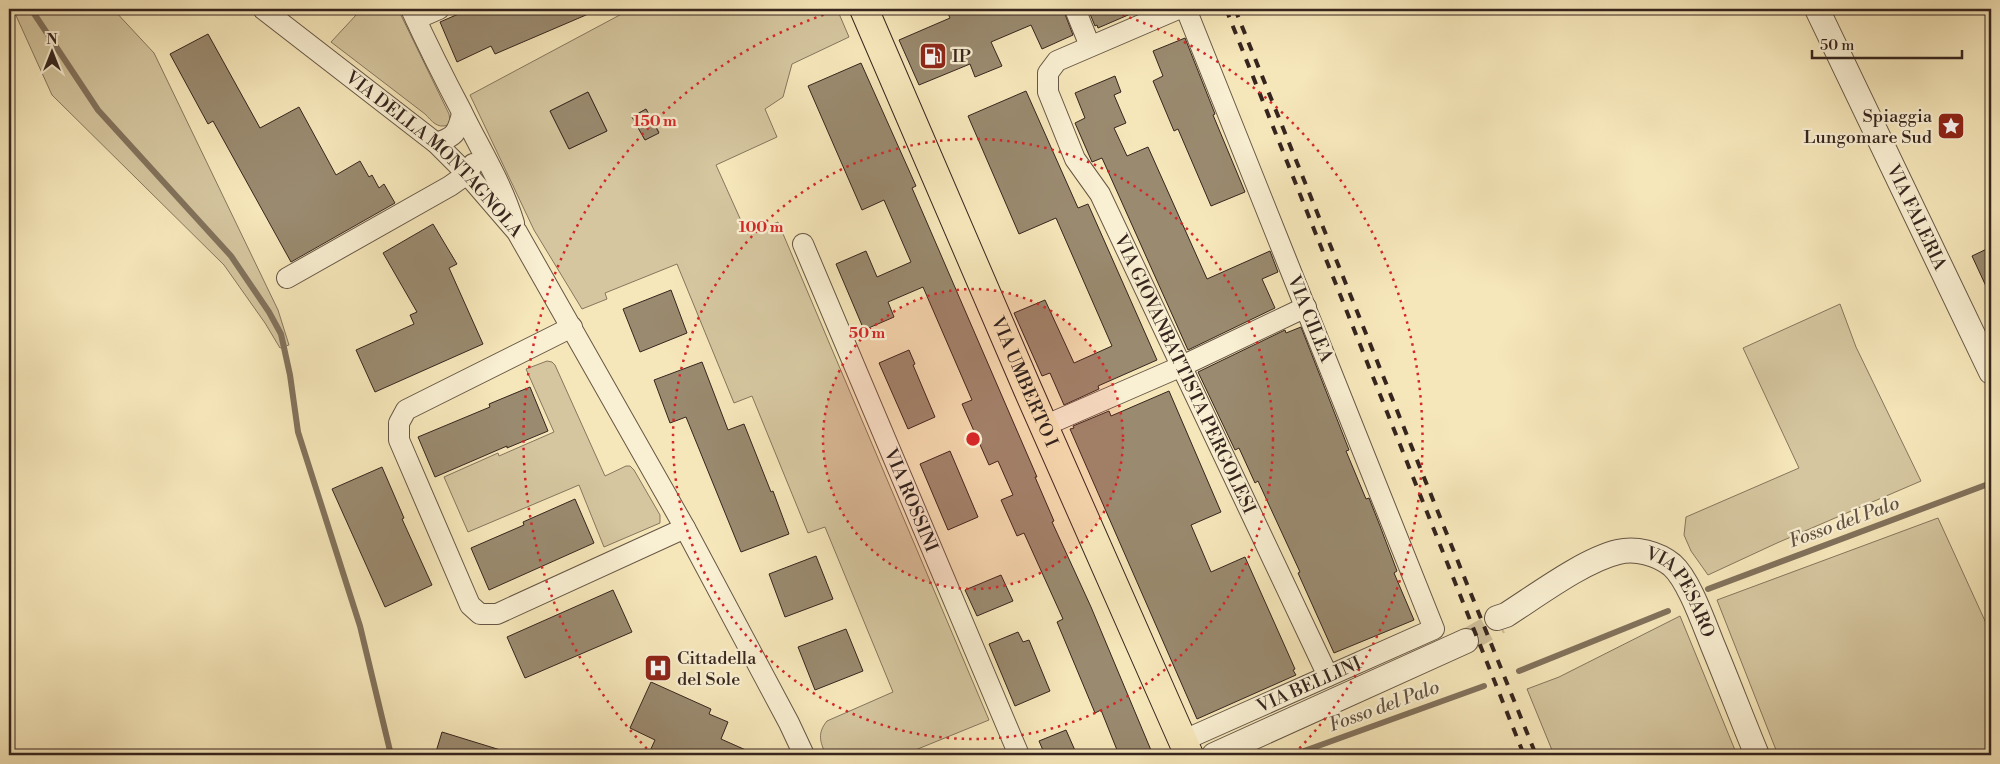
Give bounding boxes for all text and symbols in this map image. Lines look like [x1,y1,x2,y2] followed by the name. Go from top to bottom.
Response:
[28,28,78,78] north arrow
[1812,28,1962,60] scale bar
[46,31,58,49] text: N
[1820,36,1854,55] text: 50 m
[918,41,948,71] fuel station icon: IP
[952,45,971,68] place label: IP
[340,65,528,242] street label: VIA DELLA MONTAGNOLA
[1804,105,1933,149] place label: Spiaggia Lungomare Sud
[1936,111,1966,141] place icon: Spiaggia Lungomare Sud
[633,112,677,131] text: 150 m
[1881,160,1952,274] street label: VIA FALERIA
[739,218,784,237] text: 100 m
[1109,230,1261,517] street label: VIA GIOVANBATTISTA PERGOLESI
[1282,271,1338,366] street label: VIA CILEA
[986,312,1063,451] street label: VIA UMBERTO I
[849,324,885,343] text: 50 m
[964,430,982,448] centre of rings
[879,444,943,555] street label: VIA ROSSINI
[1785,491,1903,553] water label: Fosso del Palo
[1642,541,1720,641] street label: VIA PESARO
[677,647,757,691] place label: Cittadella del Sole
[1252,651,1365,718] street label: VIA BELLINI
[643,653,673,683] hospital icon: Cittadella del Sole
[1325,675,1443,737] water label: Fosso del Palo

